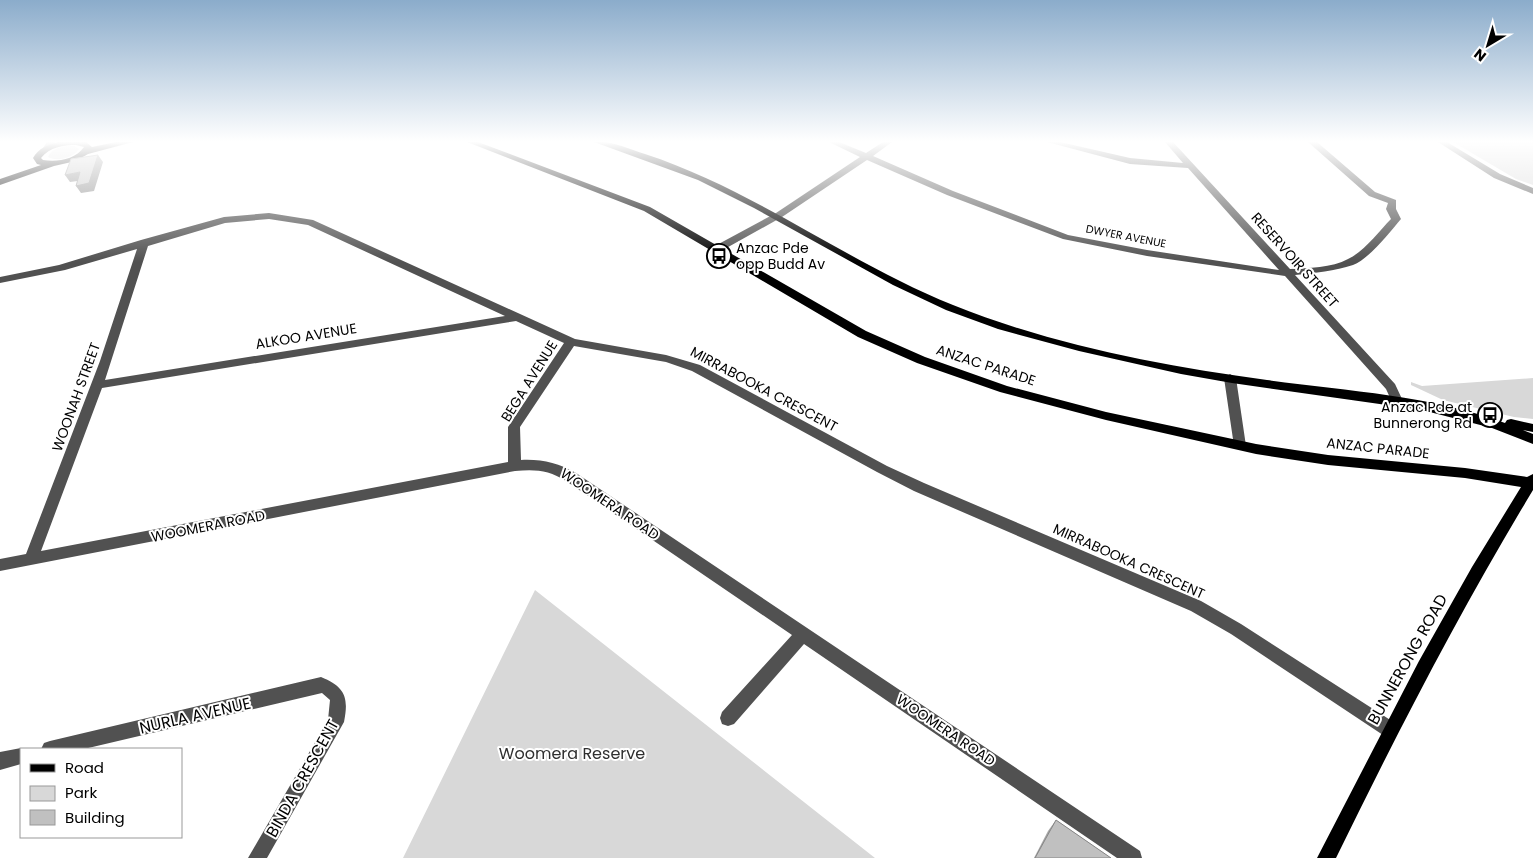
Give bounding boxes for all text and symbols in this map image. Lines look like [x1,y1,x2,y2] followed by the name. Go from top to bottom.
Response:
[1463,20,1513,70] north arrow
[1470,44,1490,66] text: N
[1247,208,1344,312] street label: RESERVOIR STREET
[1084,220,1168,252] street label: DWYER AVENUE
[736,238,825,274] place label: Anzac Pde opp Budd Av
[706,243,732,269] bus stop icon: Anzac Pde opp Budd Av
[254,318,358,354] street label: ALKOO AVENUE
[496,337,562,425] street label: BEGA AVENUE
[47,339,105,454] street label: WOONAH STREET
[934,340,1038,390] street label: ANZAC PARADE
[687,342,842,437] street label: MIRRABOOKA CRESCENT
[1374,397,1472,433] place label: Anzac Pde at Bunnerong Rd
[1477,402,1503,428] bus stop icon: Anzac Pde at Bunnerong Rd
[1326,433,1430,463] street label: ANZAC PARADE
[557,463,664,545] street label: WOOMERA ROAD
[149,505,267,547] street label: WOOMERA ROAD
[1050,518,1208,604] street label: MIRRABOOKA CRESCENT
[1362,590,1453,729] street label: BUNNERONG ROAD
[893,689,1000,771] street label: WOOMERA ROAD
[137,691,253,739] street label: NURLA AVENUE
[260,715,345,841] street label: BINDA CRESCENT
[499,742,645,765] park label: Woomera Reserve
[20,748,182,838] legend
[65,757,104,778] text: Road
[65,782,97,803] text: Park
[65,807,125,828] text: Building

